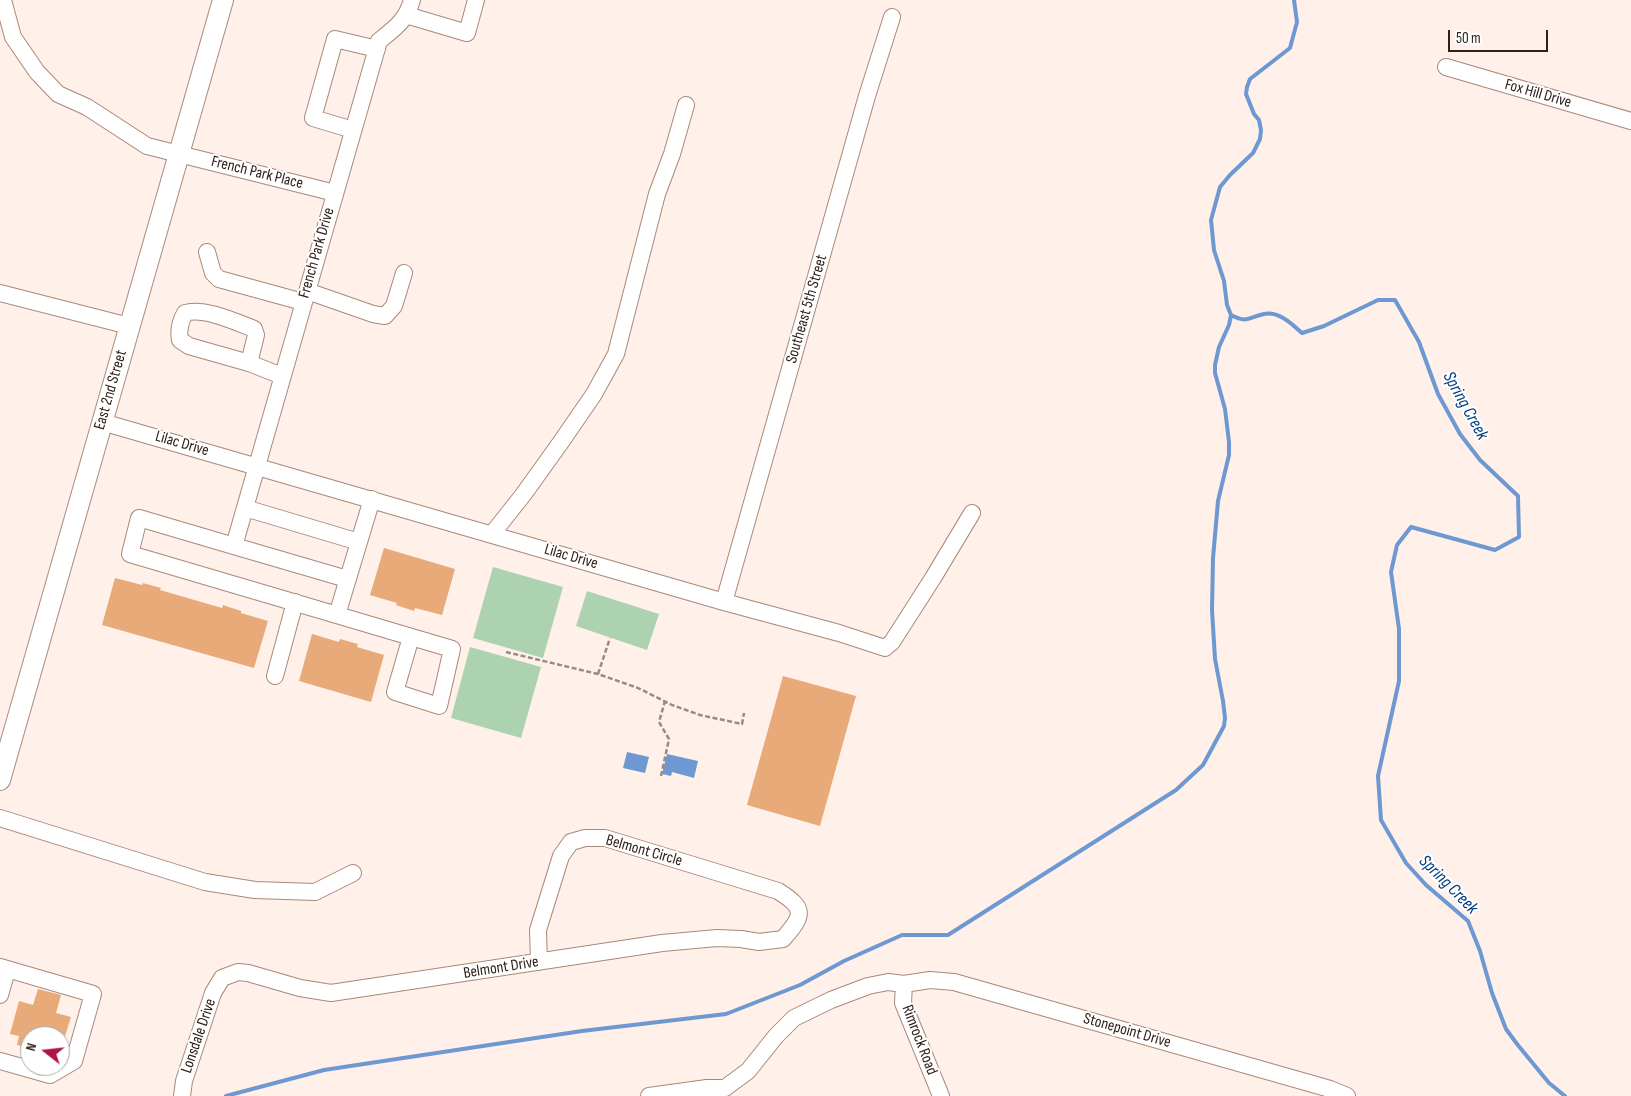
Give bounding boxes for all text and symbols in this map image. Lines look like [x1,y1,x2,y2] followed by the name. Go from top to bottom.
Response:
[1451,20,1551,52] scale bar
[1456,29,1481,48] text: 50 m
[1502,75,1574,113] street label: Fox Hill Drive
[209,152,305,194] street label: French Park Place
[295,205,339,301] street label: French Park Drive
[782,252,832,366] street label: Southeast 5th Street
[90,348,132,432] street label: East 2nd Street
[1437,368,1493,444] water label: Spring Creek
[153,427,211,461] street label: Lilac Drive
[542,540,600,574] street label: Lilac Drive
[604,831,684,871] street label: Belmont Circle
[1414,851,1482,919] water label: Spring Creek
[462,953,540,983] street label: Belmont Drive
[177,996,221,1076] street label: Lonsdale Drive
[897,1002,941,1078] street label: Rimrock Road
[1081,1009,1173,1053] street label: Stonepoint Drive
[20,1026,70,1076] north arrow
[22,1041,40,1053] text: N

